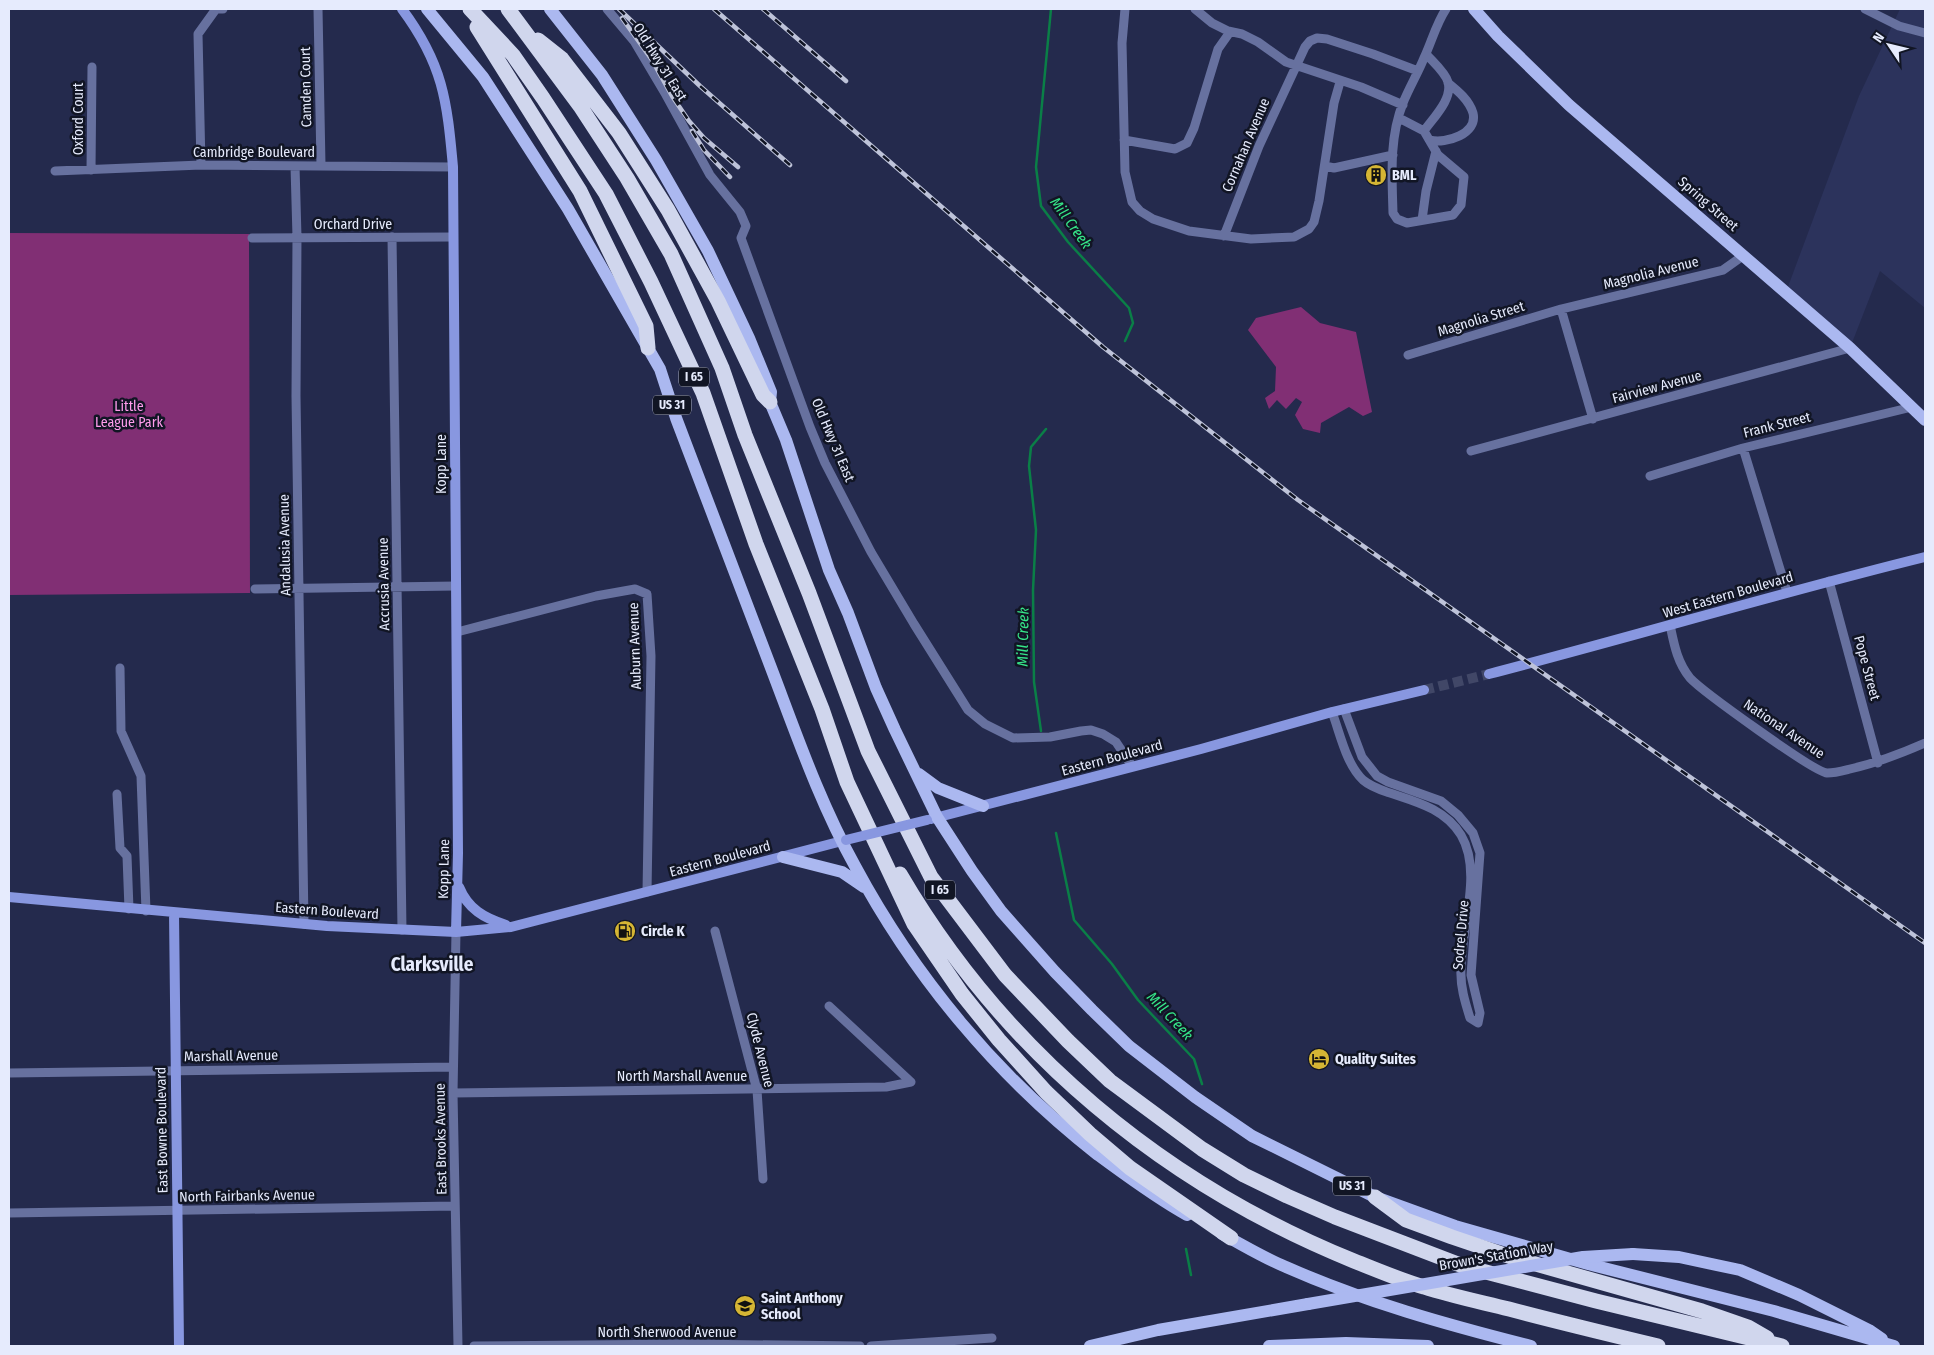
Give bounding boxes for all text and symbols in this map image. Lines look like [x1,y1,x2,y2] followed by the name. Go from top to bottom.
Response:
[629,20,691,105] street label: Old Hwy 31 East
[1864,20,1914,70] north arrow
[1869,30,1888,46] text: N
[297,46,315,127] street label: Camden Court
[70,82,87,155] street label: Oxford Court
[1219,95,1273,194] street label: Cornahan Avenue
[193,144,315,161] street label: Cambridge Boulevard
[1364,163,1388,187] building icon: BML
[1392,167,1417,184] place label: BML
[1674,173,1742,235] street label: Spring Street
[1046,194,1096,253] water label: Mill Creek
[314,216,392,233] street label: Orchard Drive
[1602,253,1700,293] street label: Magnolia Avenue
[1436,298,1527,340] street label: Magnolia Street
[1610,367,1704,407] street label: Fairview Avenue
[679,368,709,387] road number: I 65
[653,396,691,414] road number: US 31
[808,396,858,485] street label: Old Hwy 31 East
[95,398,164,431] park label: Little League Park
[1742,408,1813,442] street label: Frank Street
[433,434,450,494] street label: Kopp Lane
[276,494,294,596] street label: Andalusia Avenue
[375,537,393,631] street label: Accrusia Avenue
[1661,568,1795,622] street label: West Eastern Boulevard
[625,602,645,690] street label: Auburn Avenue
[1013,607,1033,667] water label: Mill Creek
[1850,634,1884,703] street label: Pope Street
[1740,696,1828,762] street label: National Avenue
[1060,736,1164,780] street label: Eastern Boulevard
[668,837,772,881] street label: Eastern Boulevard
[435,839,453,899] street label: Kopp Lane
[925,880,955,900] road number: I 65
[275,899,379,923] street label: Eastern Boulevard
[1449,899,1473,971] street label: Sodrel Drive
[613,919,637,943] fuel station icon: Circle K
[641,923,686,940] place label: Circle K
[391,953,474,976] district label: Clarksville
[1143,988,1197,1044] water label: Mill Creek
[742,1011,778,1089] street label: Clyde Avenue
[184,1047,278,1065] street label: Marshall Avenue
[1307,1047,1331,1071] hotel icon: Quality Suites
[1335,1051,1416,1068] place label: Quality Suites
[152,1067,172,1193] street label: East Bowne Boulevard
[617,1068,747,1085] street label: North Marshall Avenue
[432,1083,450,1195] street label: East Brooks Avenue
[1333,1176,1371,1196] road number: US 31
[179,1186,315,1206] street label: North Fairbanks Avenue
[1438,1237,1555,1274] street label: Brown's Station Way
[761,1290,843,1323] place label: Saint Anthony School
[733,1294,757,1318] school or university icon: Saint Anthony School
[598,1324,737,1341] street label: North Sherwood Avenue

